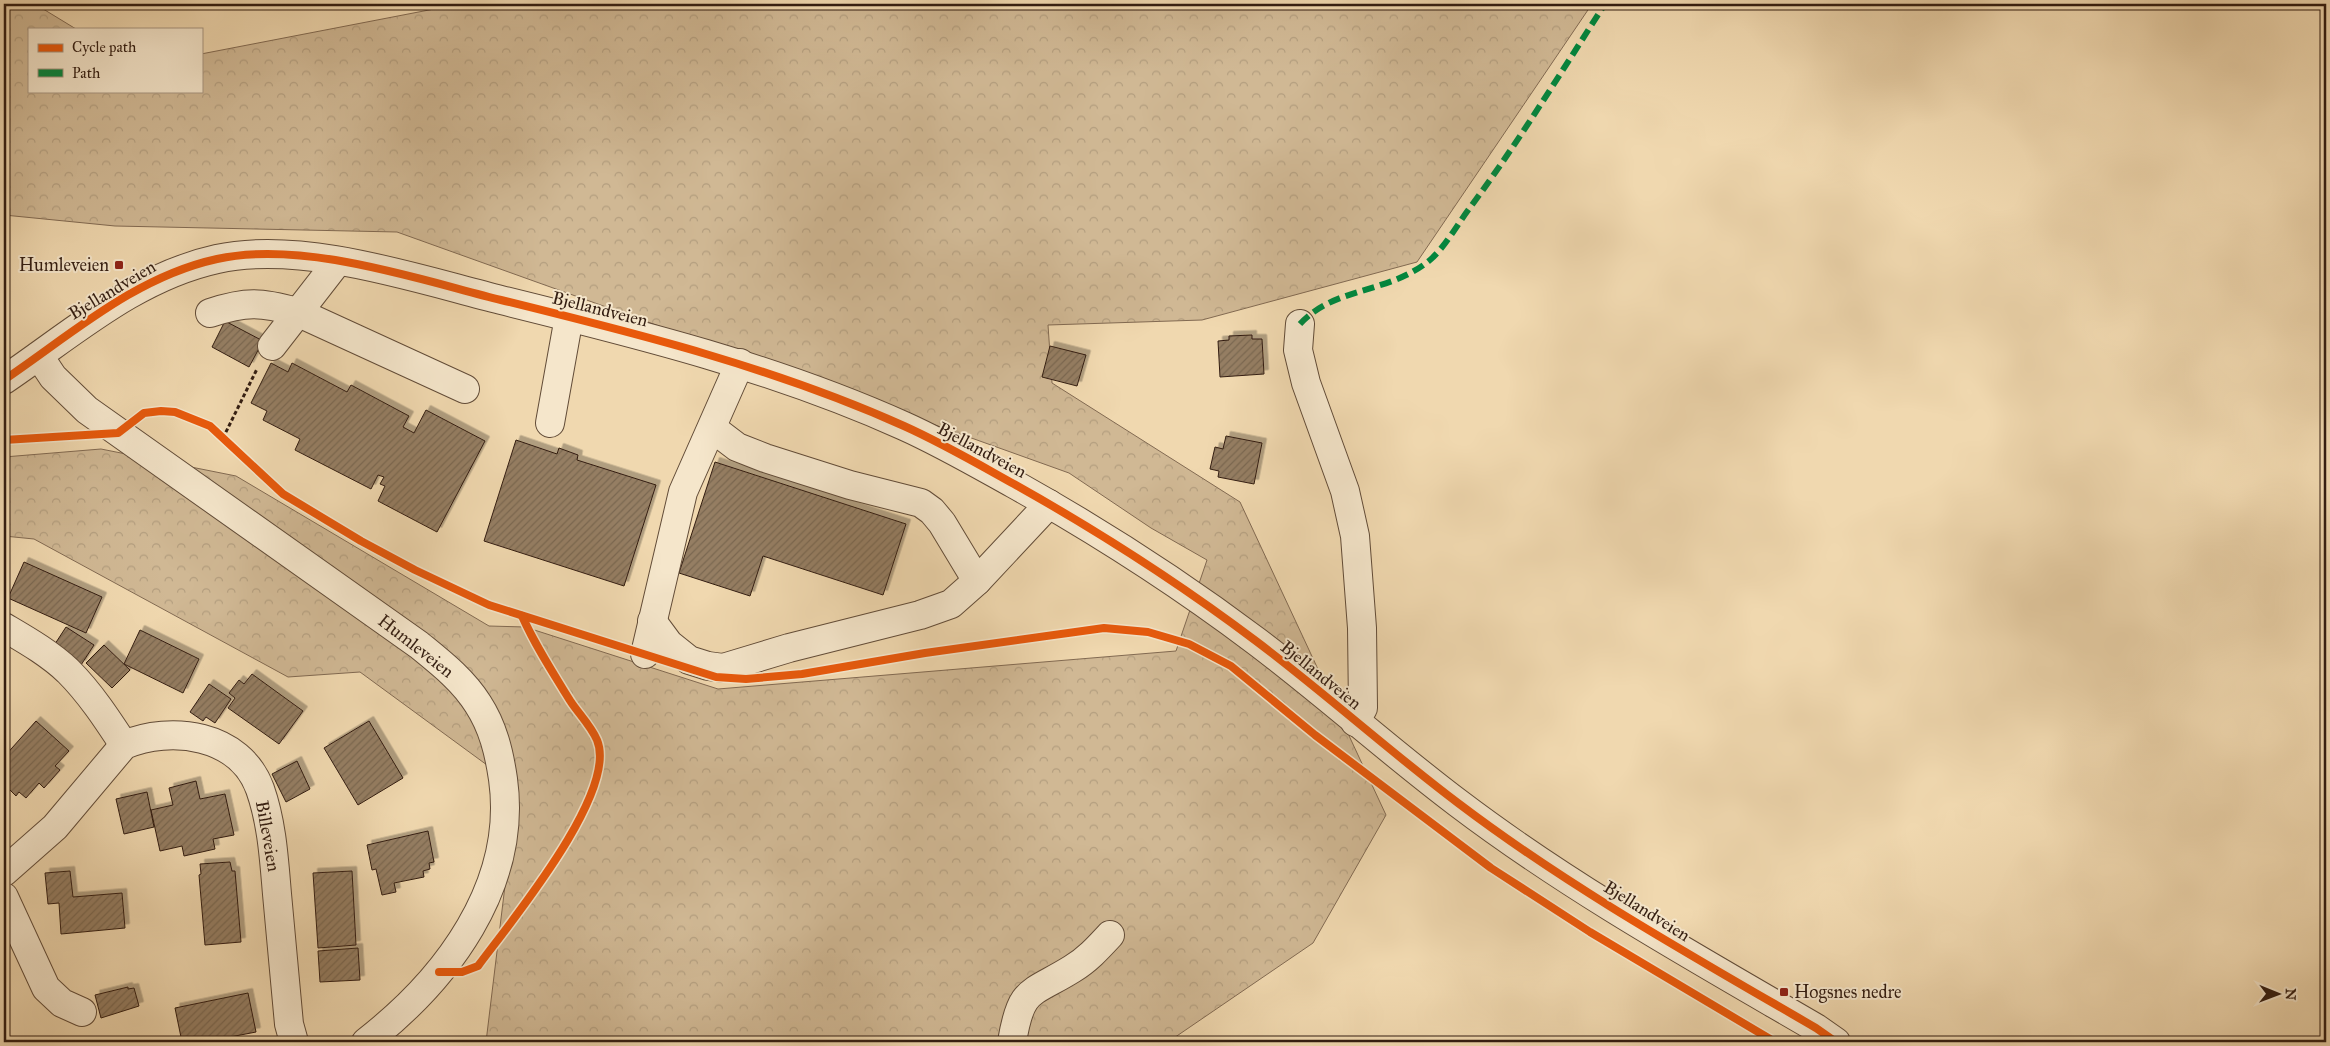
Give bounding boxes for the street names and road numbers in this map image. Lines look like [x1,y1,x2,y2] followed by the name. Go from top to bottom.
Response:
[64,255,160,325] street label: Bjellandveien
[550,286,650,332] street label: Bjellandveien
[934,417,1031,483] street label: Bjellandveien
[374,610,459,683] street label: Humleveien
[1276,636,1366,714] street label: Bjellandveien
[251,799,285,874] street label: Billeveien
[1600,876,1695,946] street label: Bjellandveien

